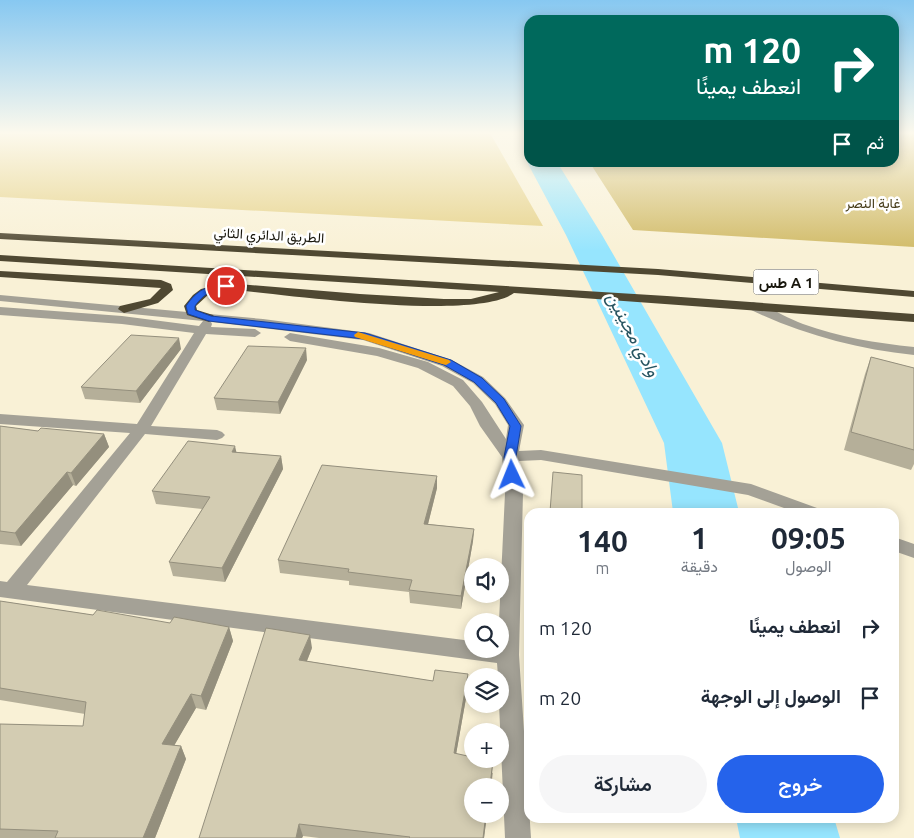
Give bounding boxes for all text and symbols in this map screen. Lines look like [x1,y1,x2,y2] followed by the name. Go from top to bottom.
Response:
[703,30,801,70] text: 120 m
[819,35,884,100] icon: right
[696,73,801,98] text: انعطف يمينًا
[828,130,856,158] icon: arrive
[866,131,884,153] text: ثم
[844,195,901,212] park label: غابة النصر
[213,224,325,250] street label: الطريق الدائري الثاني
[205,265,247,307] pin
[754,270,818,294] road number: طس A 1
[212,272,240,300] icon: arrive
[598,289,664,382] water label: وادي مجينين
[485,448,537,500] position arrow
[691,521,708,555] text: 1
[771,521,846,555] text: 09:05
[577,524,628,558] text: 140
[681,557,718,575] text: دقيقة
[785,557,832,575] text: الوصول
[464,558,509,823] map controls
[464,558,509,603] button: sound
[596,559,609,577] text: m
[464,613,509,658] button: search
[856,614,884,642] icon: right
[749,615,841,637] text: انعطف يمينًا
[539,617,592,639] text: 120 m
[464,668,509,713] button: layers
[856,684,884,712] icon: arrive
[701,685,841,707] text: الوصول إلى الوجهة
[539,687,581,709] text: 20 m
[464,723,509,768] button: +
[539,755,707,813] button: مشاركة
[717,755,884,813] button: خروج
[464,778,509,823] button: −

